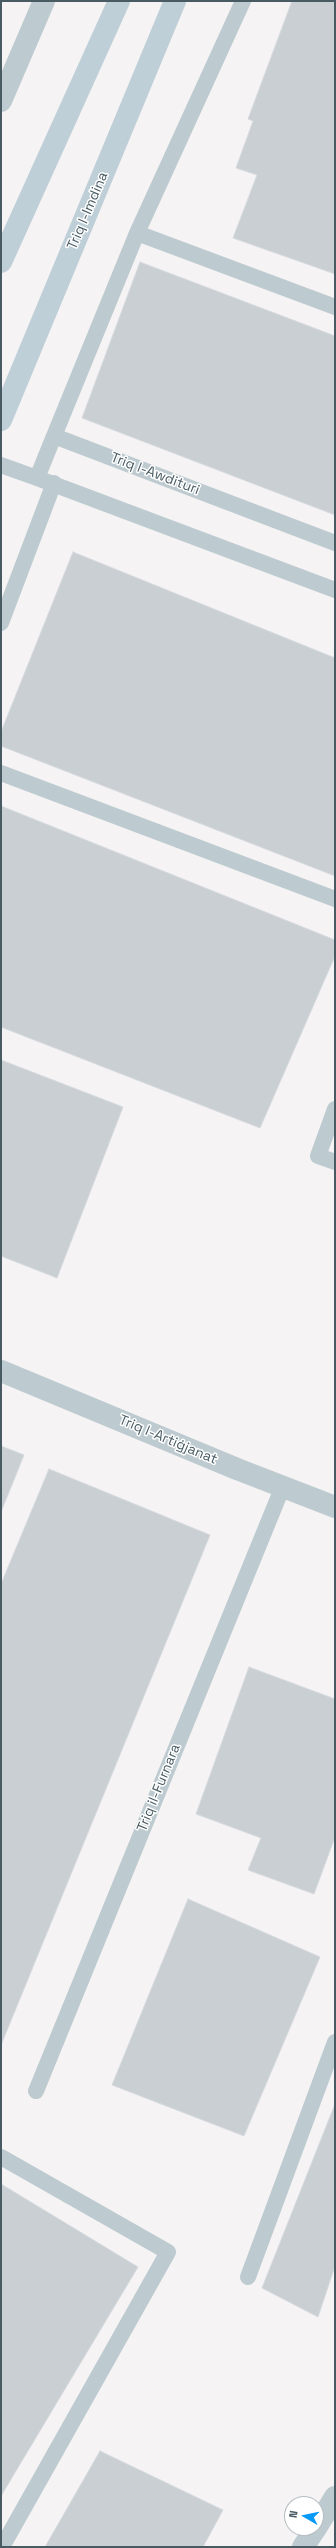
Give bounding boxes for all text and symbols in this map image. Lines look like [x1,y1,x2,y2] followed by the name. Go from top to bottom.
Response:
[64,170,112,252] street label: Triq l-Imdina
[108,449,202,499] street label: Triq l-Awdituri
[116,1412,220,1468] street label: Triq l-Artiġjanat
[134,1742,184,1834] street label: Triq il-Furnara
[284,2496,324,2536] north arrow
[286,2510,301,2519] text: N

